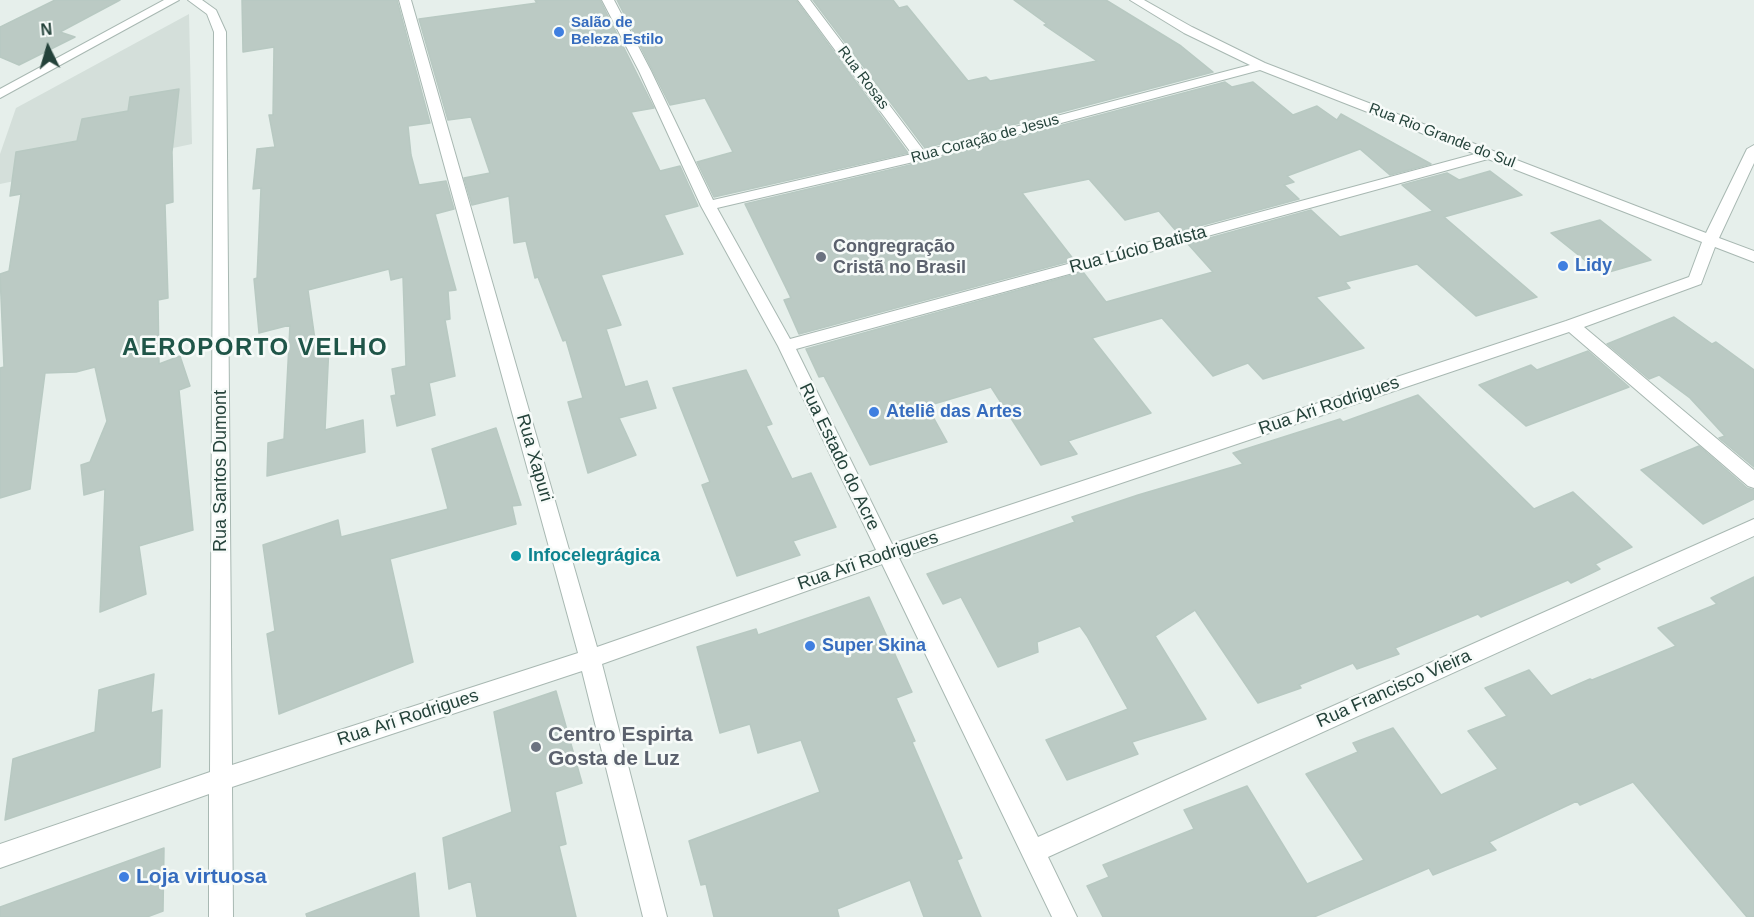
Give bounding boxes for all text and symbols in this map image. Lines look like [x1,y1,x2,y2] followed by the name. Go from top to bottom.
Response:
[571,14,664,49] place label: Salão de Beleza Estilo
[18,18,78,78] north arrow
[40,21,53,39] text: N
[552,25,566,39] marker: Salão de Beleza Estilo
[833,43,893,113] street label: Rua Rosas
[1366,100,1518,172] street label: Rua Rio Grande do Sul
[909,111,1061,167] street label: Rua Coração de Jesus
[1067,221,1209,279] street label: Rua Lúcio Batista
[833,236,966,278] place label: Congregração Cristã no Brasil
[814,250,828,264] marker: Congregração Cristã no Brasil
[1575,255,1612,277] place label: Lidy
[1556,259,1570,273] marker: Lidy
[122,334,388,362] district label: AEROPORTO VELHO
[1256,372,1402,440] street label: Rua Ari Rodrigues
[794,380,884,534] street label: Rua Estado do Acre
[210,390,232,552] street label: Rua Santos Dumont
[886,401,1022,423] place label: Ateliê das Artes
[867,405,881,419] marker: Ateliê das Artes
[511,412,557,504] street label: Rua Xapuri
[795,527,941,595] street label: Rua Ari Rodrigues
[528,545,660,567] place label: Infocelegrágica
[509,549,523,563] marker: Infocelegrágica
[822,635,926,657] place label: Super Skina
[803,639,817,653] marker: Super Skina
[1313,645,1475,733] street label: Rua Francisco Vieira
[335,685,481,751] street label: Rua Ari Rodrigues
[548,722,693,772] place label: Centro Espirta Gosta de Luz
[529,740,543,754] marker: Centro Espirta Gosta de Luz
[136,864,267,890] place label: Loja virtuosa
[117,870,131,884] marker: Loja virtuosa

